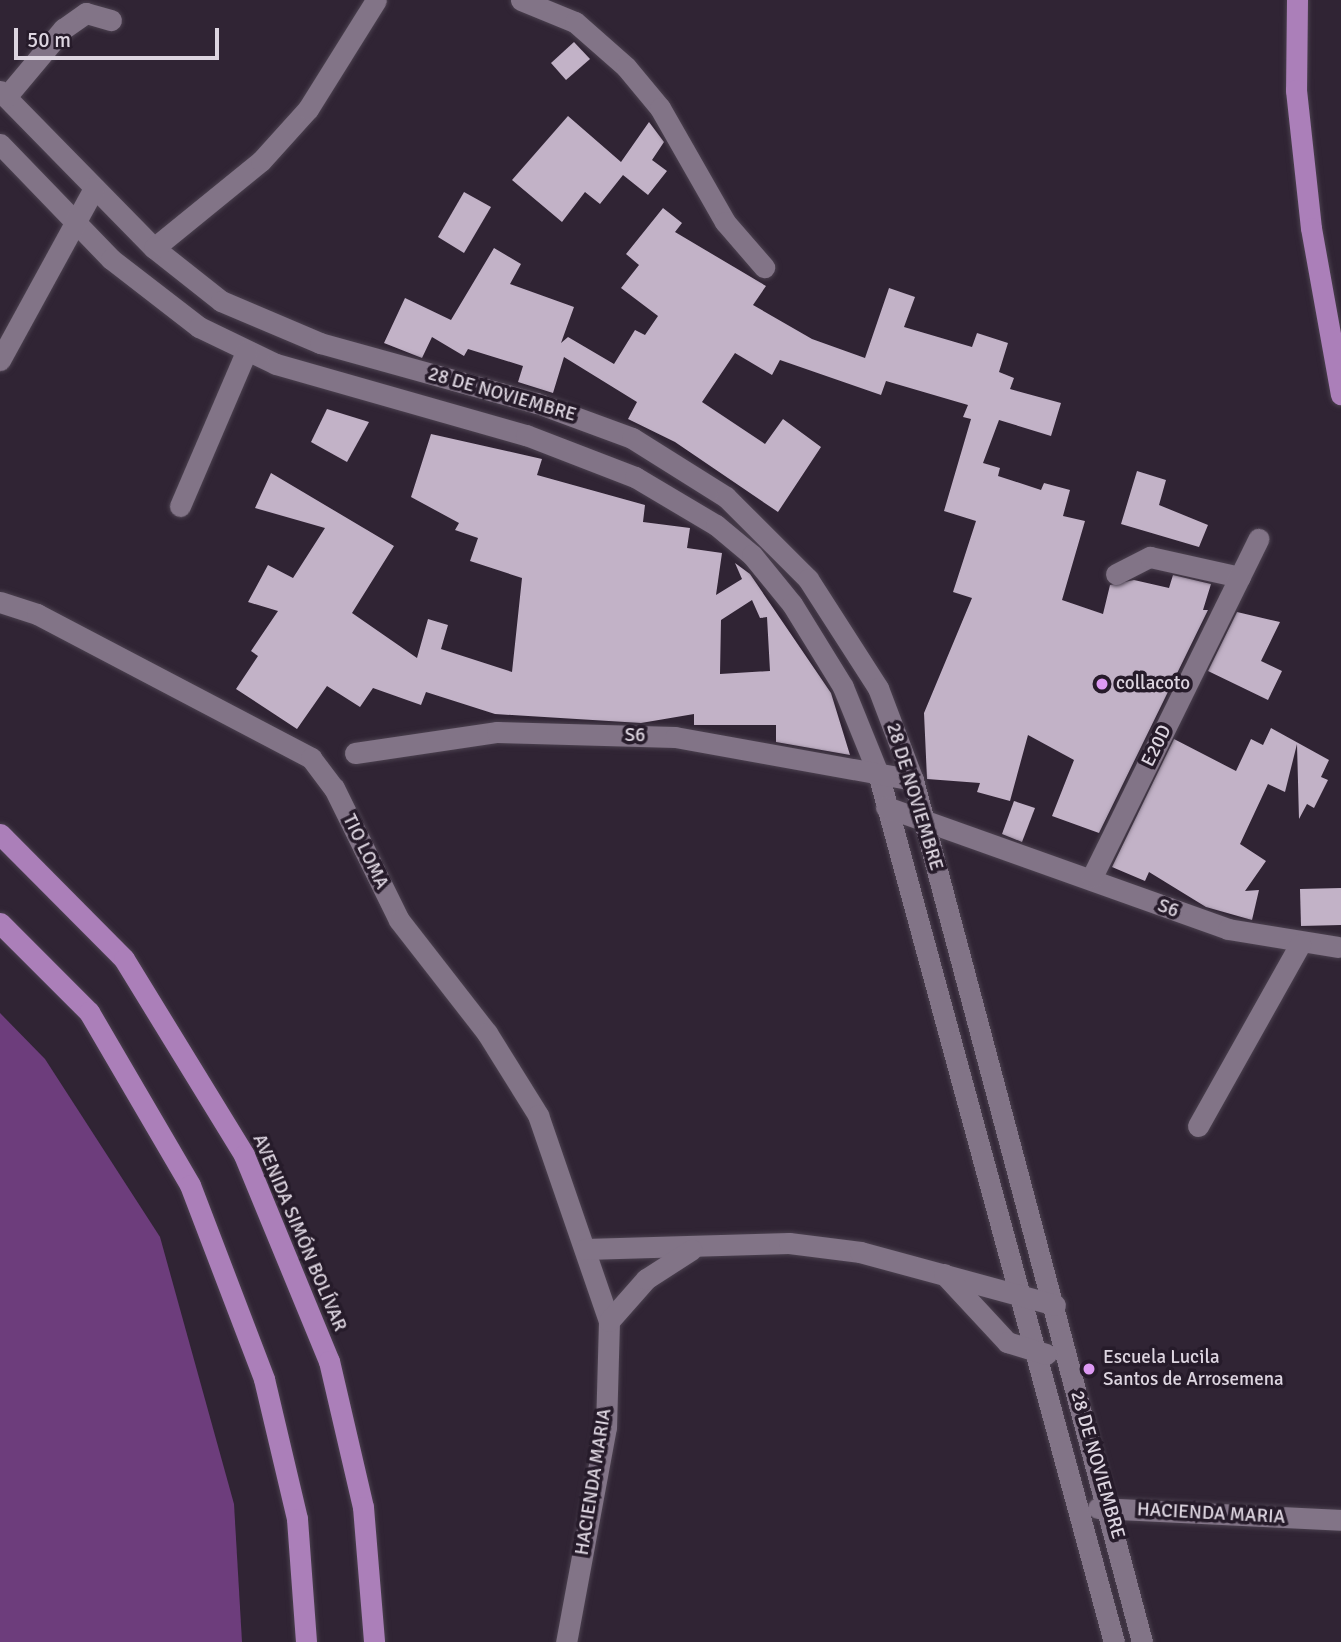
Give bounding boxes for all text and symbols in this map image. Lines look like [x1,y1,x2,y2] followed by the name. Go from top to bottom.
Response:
[18,14,222,58] scale bar
[27,27,71,53] text: 50 m
[425,363,579,427] street label: 28 DE NOVIEMBRE
[1116,673,1190,695] place label: collacoto
[1094,676,1110,692] marker: collacoto
[881,720,947,874] street label: 28 DE NOVIEMBRE
[1137,721,1177,771] street label: E20D
[624,724,646,748] street label: S6
[337,811,393,893] street label: TIO LOMA
[1154,895,1182,923] street label: S6
[247,1131,351,1335] street label: AVENIDA SIMÓN BOLÍVAR
[1103,1347,1284,1391] place label: Escuela Lucila Santos de Arrosemena
[1081,1361,1097,1377] marker: Escuela Lucila Santos de Arrosemena
[1065,1388,1129,1542] street label: 28 DE NOVIEMBRE
[571,1407,617,1557] street label: HACIENDA MARIA
[1136,1499,1286,1529] street label: HACIENDA MARIA

